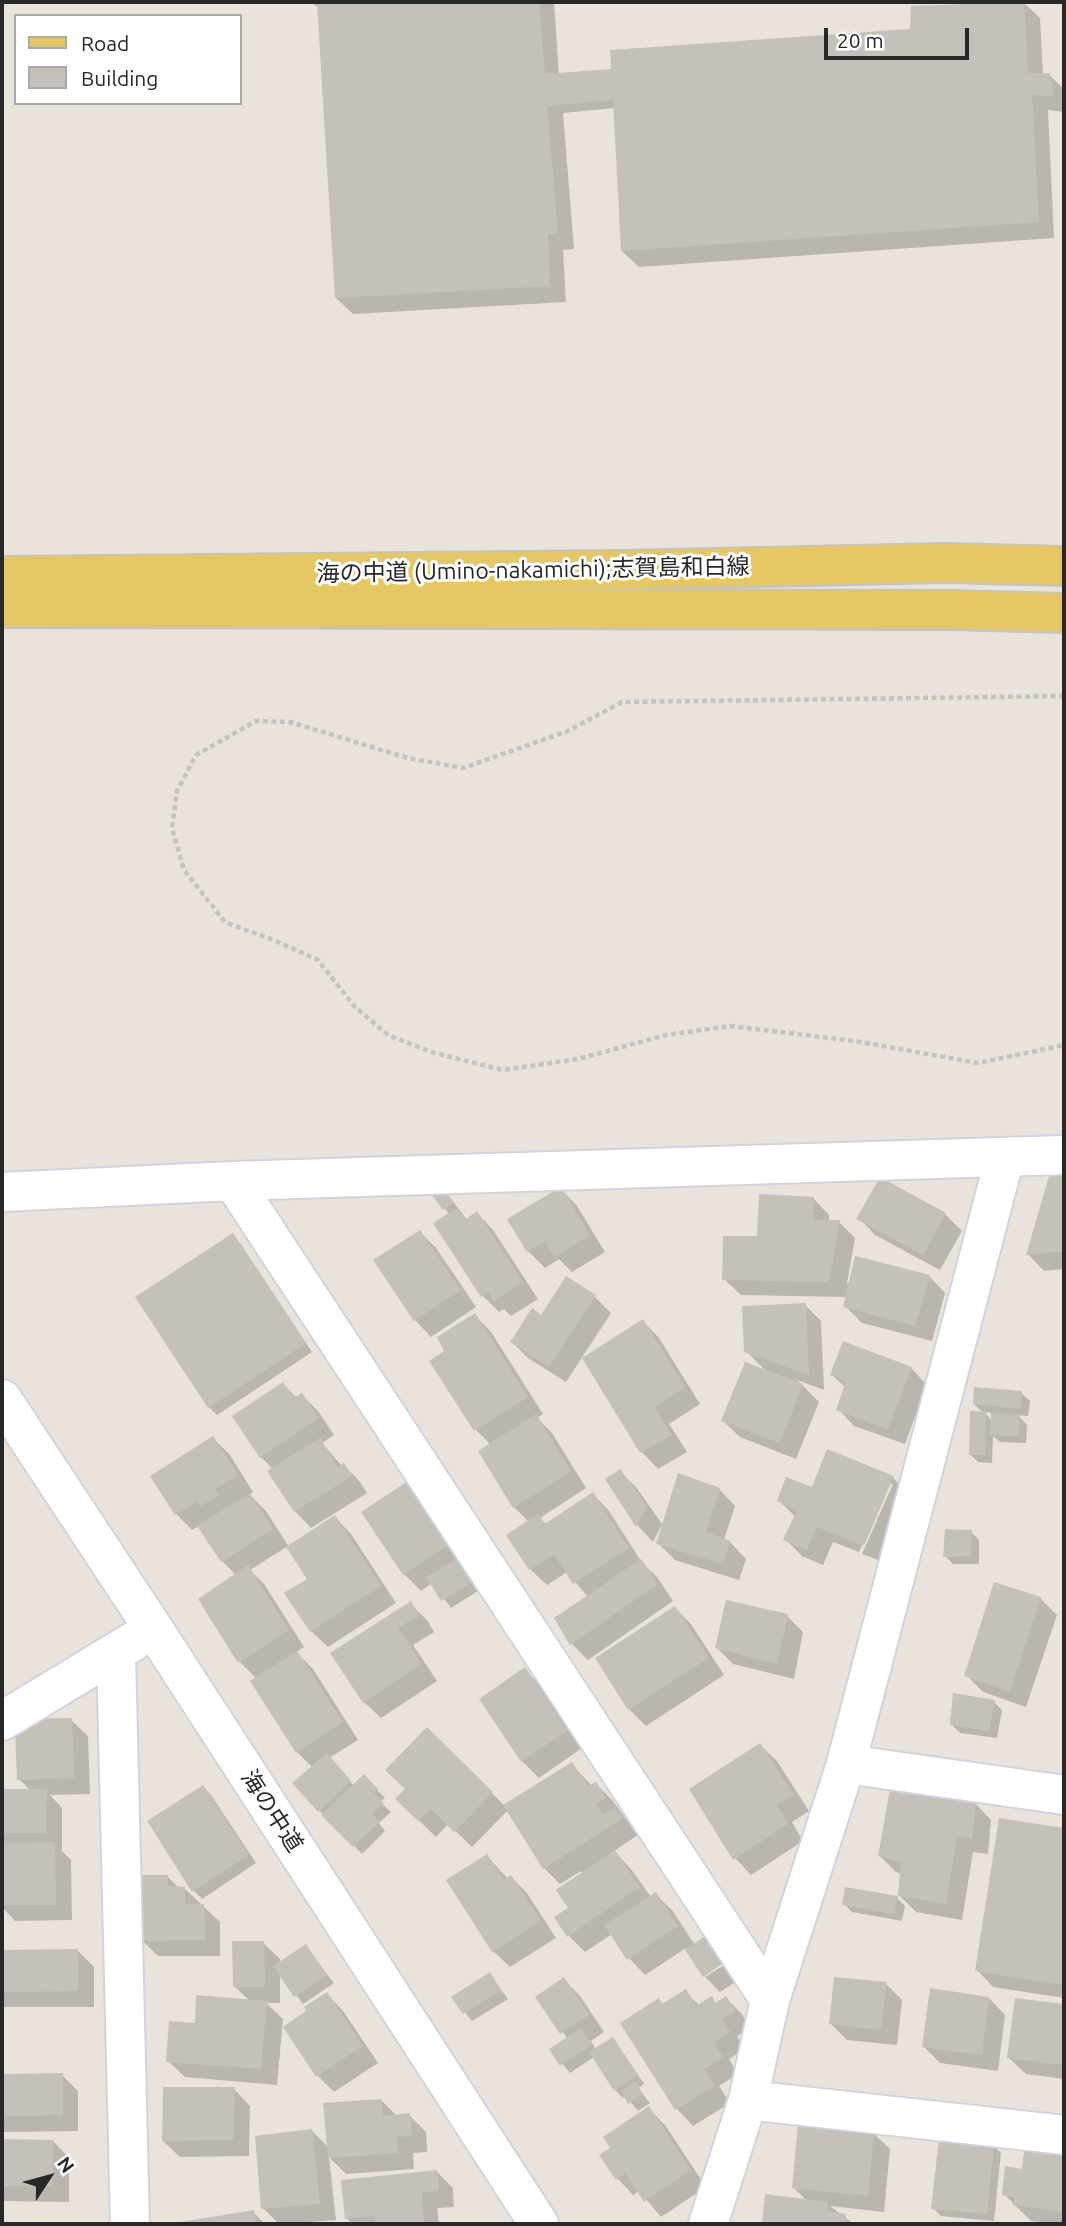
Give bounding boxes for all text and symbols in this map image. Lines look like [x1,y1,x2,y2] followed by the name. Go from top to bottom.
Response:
[14,14,242,105] legend
[828,14,973,58] scale bar
[837,28,884,52] text: 20 m
[81,31,129,55] text: Road
[81,66,158,90] text: Building
[316,552,750,588] street label: 海の中道 (Umino-nakamichi);志賀島和白線
[235,1765,309,1857] street label: 海の中道
[14,2142,84,2212] north arrow
[53,2152,79,2177] text: N

